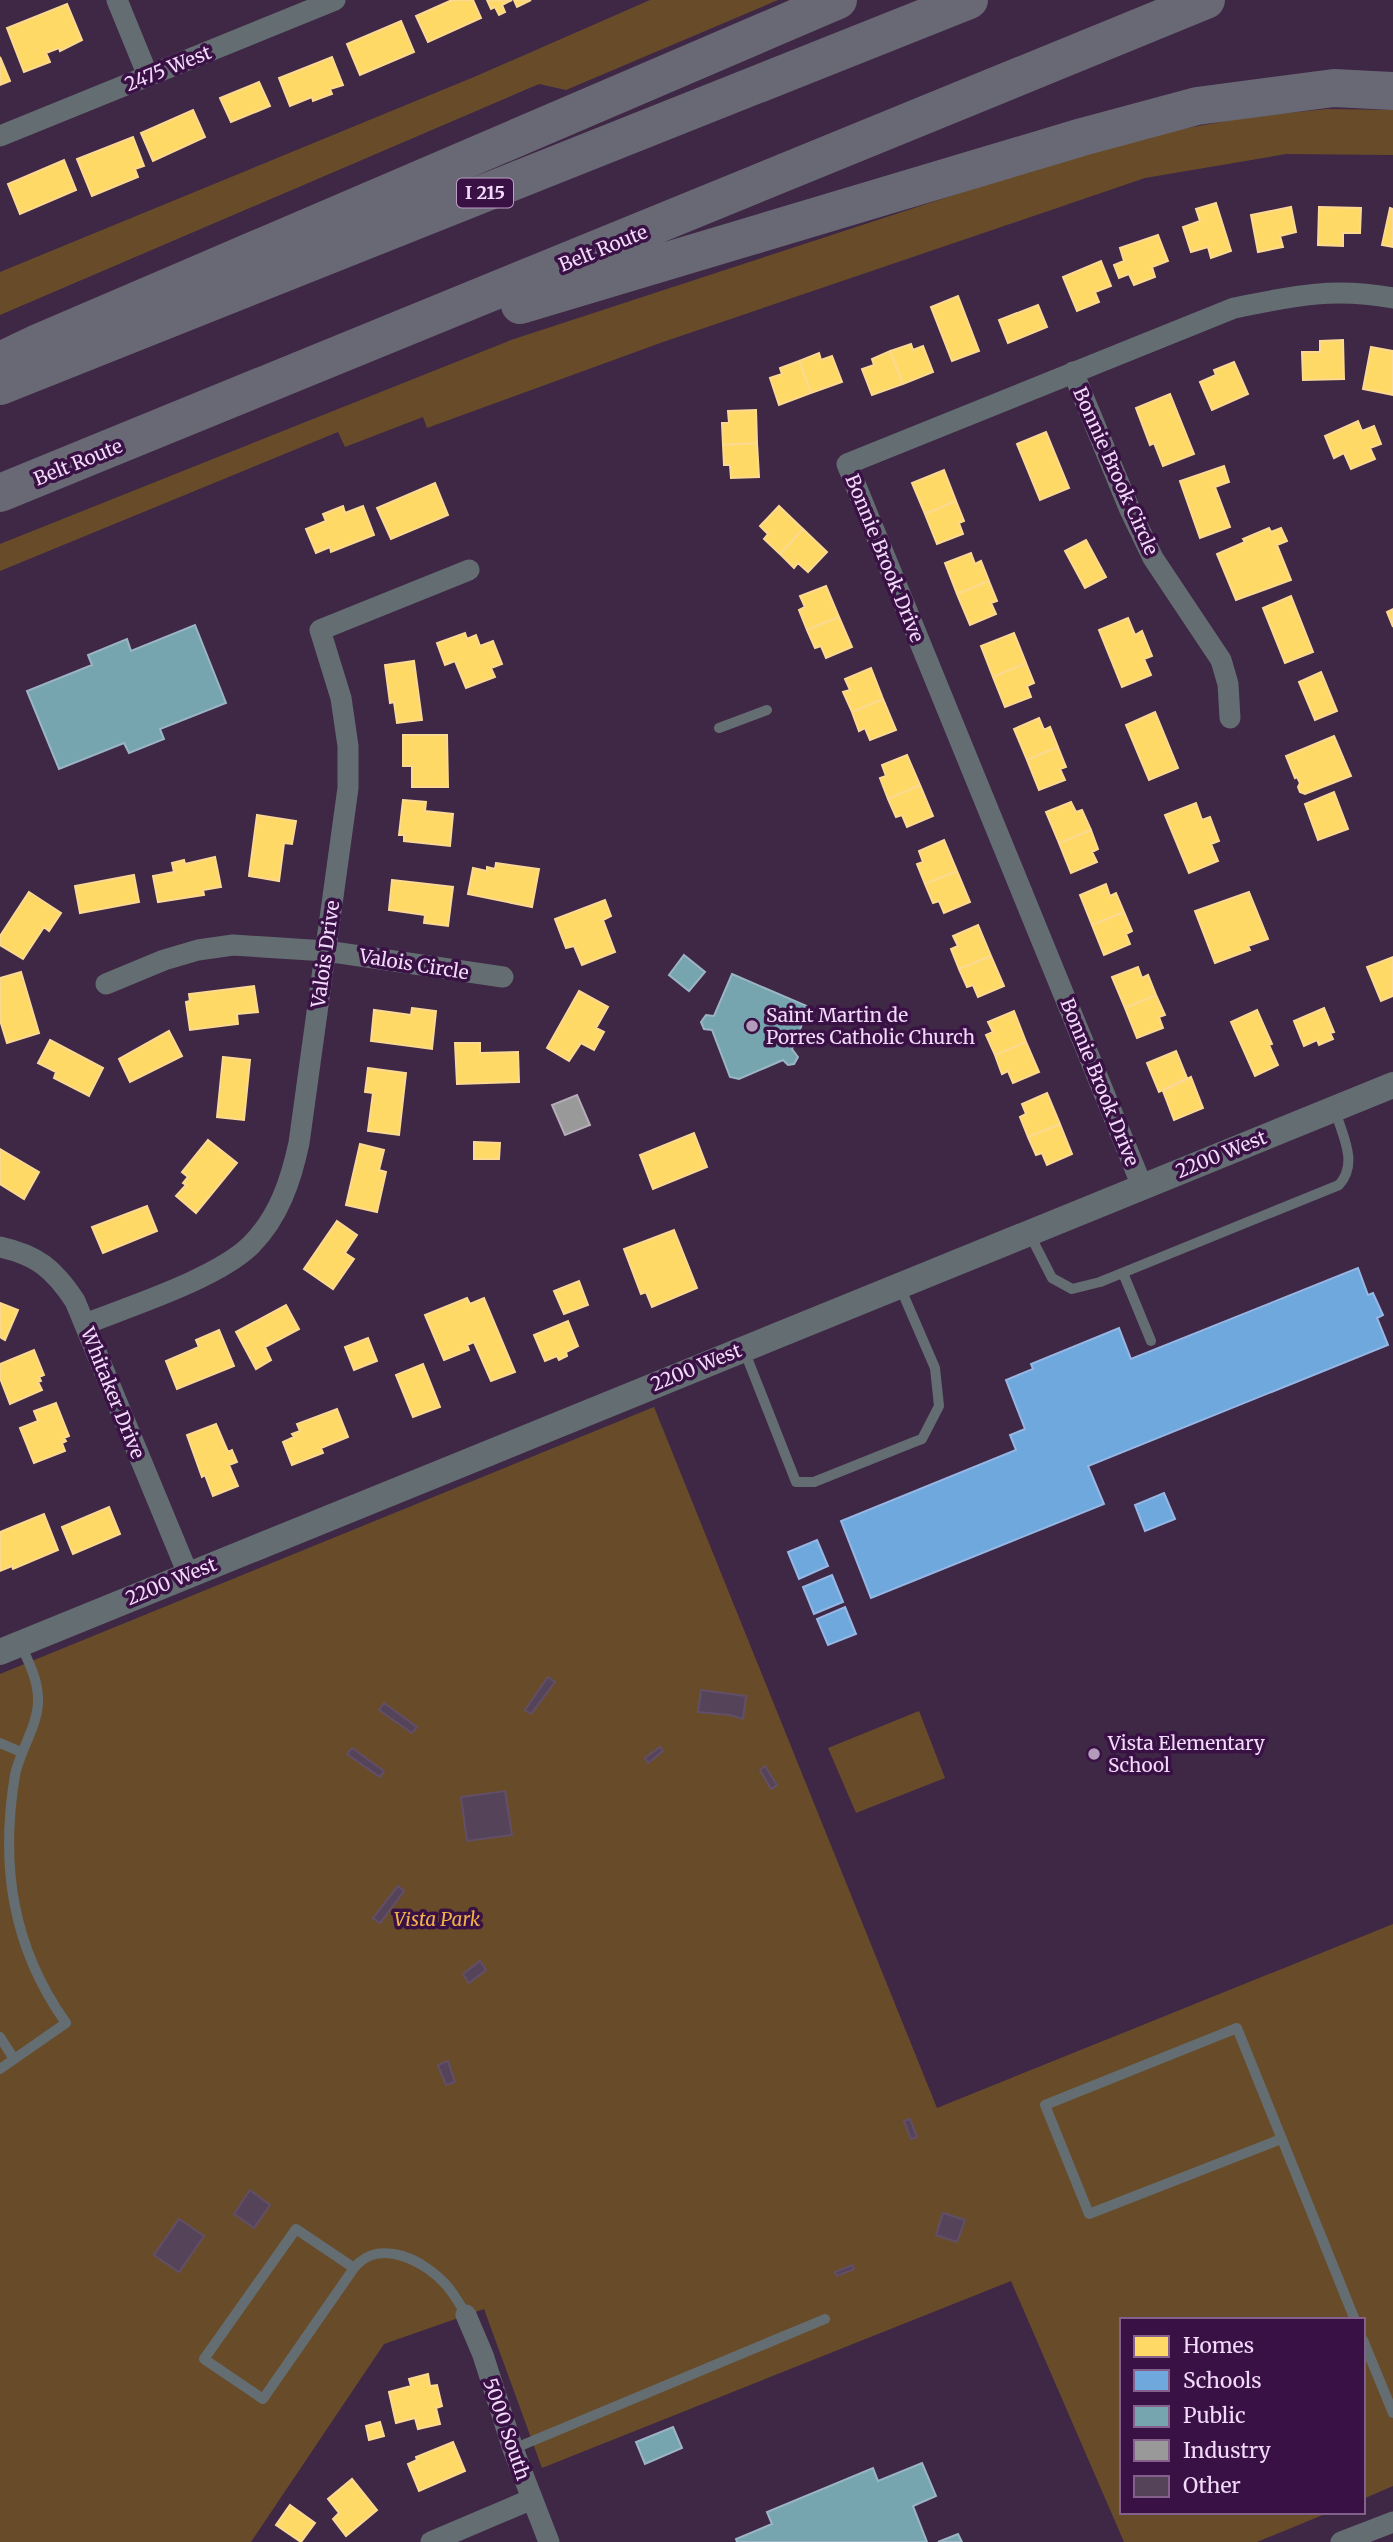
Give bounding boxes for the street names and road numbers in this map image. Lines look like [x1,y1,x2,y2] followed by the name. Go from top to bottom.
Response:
[121,40,215,96] street label: 2475 West
[457,178,513,208] road number: I 215
[555,219,651,277] street label: Belt Route
[1068,383,1164,559] street label: Bonnie Brook Circle
[30,433,126,491] street label: Belt Route
[840,471,930,646] street label: Bonnie Brook Drive
[305,899,344,1010] street label: Valois Drive
[357,943,470,985] street label: Valois Circle
[1055,995,1145,1170] street label: Bonnie Brook Drive
[1172,1125,1270,1183] street label: 2200 West
[75,1323,150,1462] street label: Whitaker Drive
[647,1338,745,1396] street label: 2200 West
[122,1552,220,1610] street label: 2200 West
[478,2375,536,2484] street label: 5000 South

